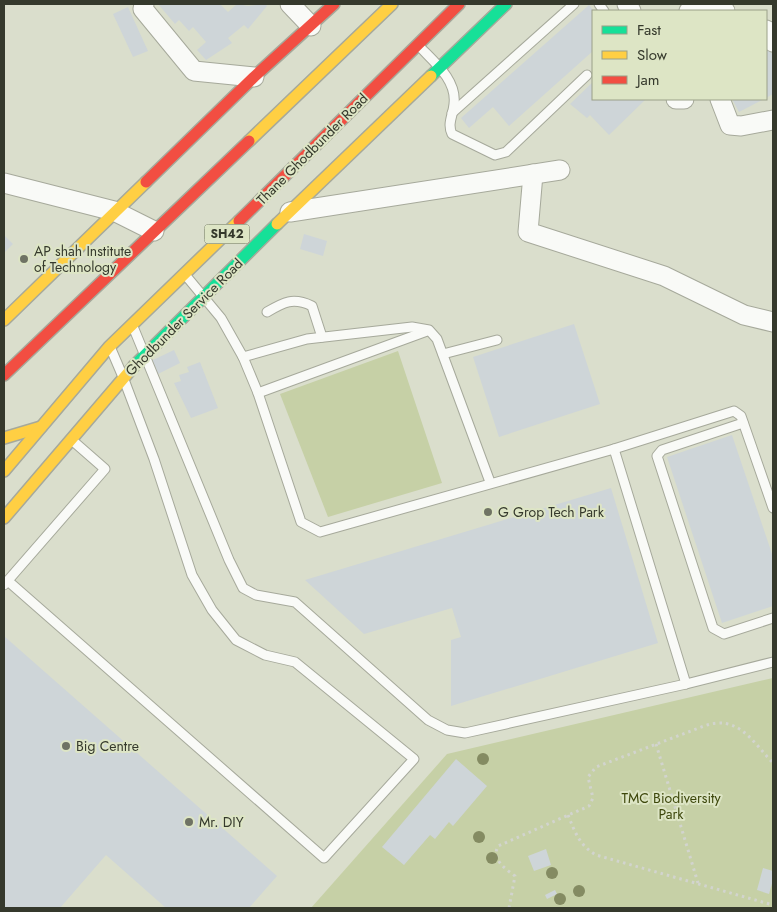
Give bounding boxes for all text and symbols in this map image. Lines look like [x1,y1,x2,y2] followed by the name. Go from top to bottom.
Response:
[592,10,767,100] legend
[637,19,661,41] text: Fast
[637,44,668,66] text: Slow
[635,69,660,91] text: Jam
[252,89,372,209] street label: Thane Ghodbunder Road
[204,224,250,243] road number: SH42
[34,241,131,277] place label: AP shah Institute of Technology
[18,253,30,265] marker: AP shah Institute of Technology
[121,254,247,380] street label: Ghodbunder Service Road
[498,502,605,522] place label: G Grop Tech Park
[482,506,494,518] marker: G Grop Tech Park
[76,736,139,756] place label: Big Centre
[60,740,72,752] marker: Big Centre
[621,788,721,824] park label: TMC Biodiversity Park
[199,812,244,832] place label: Mr. DIY
[183,816,195,828] marker: Mr. DIY

